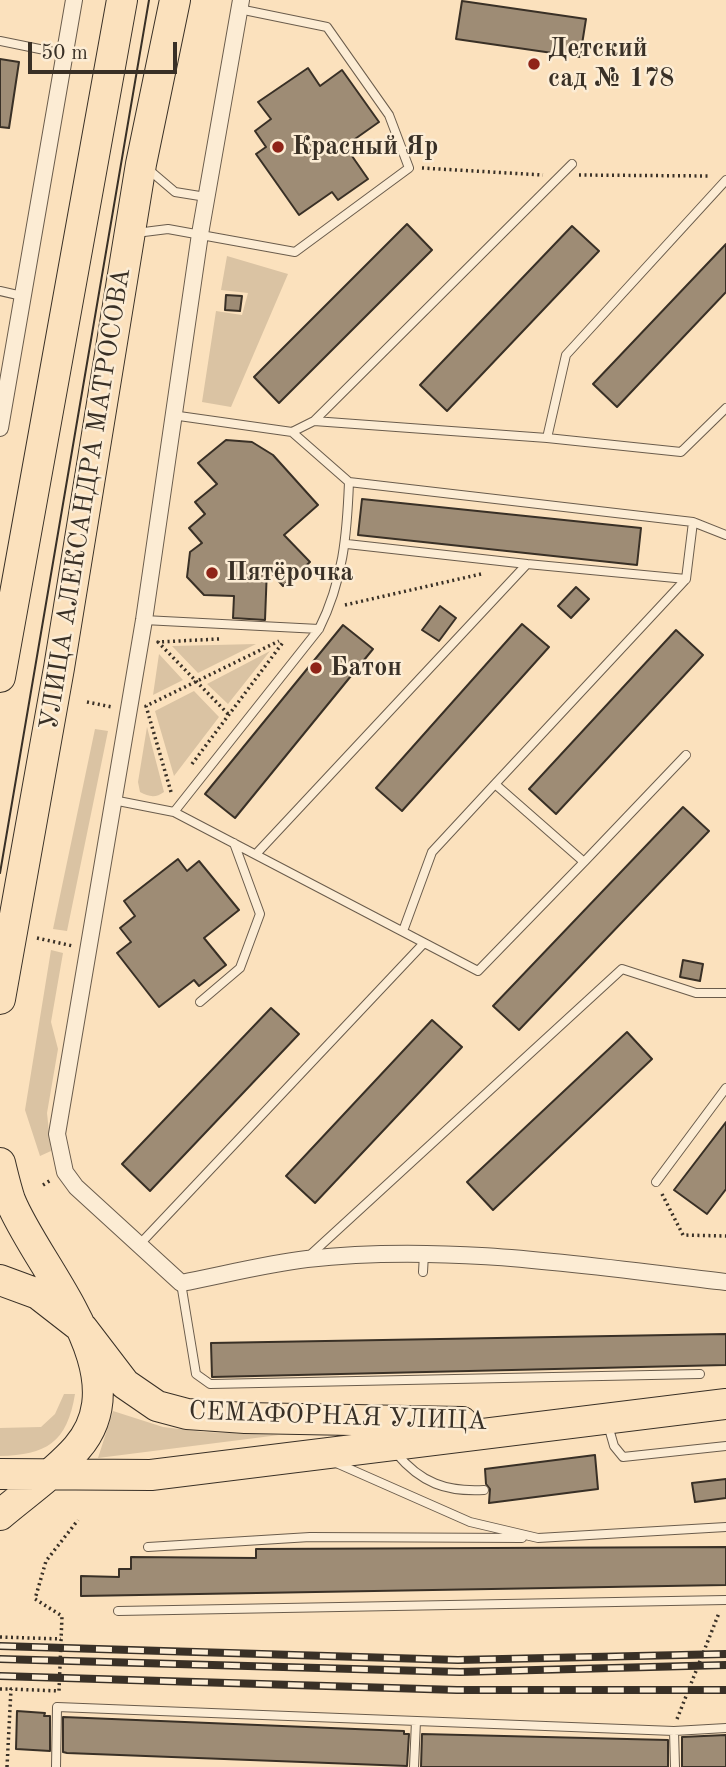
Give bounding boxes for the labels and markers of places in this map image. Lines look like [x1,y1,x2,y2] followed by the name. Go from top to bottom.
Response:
[548,33,674,94] place label: Детский сад № 178
[526,56,542,72] marker: Детский сад № 178
[292,131,438,163] place label: Красный Яр
[270,139,286,155] marker: Красный Яр
[226,557,354,589] place label: Пятёрочка
[204,565,220,581] marker: Пятёрочка
[330,652,402,684] place label: Батон
[308,660,324,676] marker: Батон

